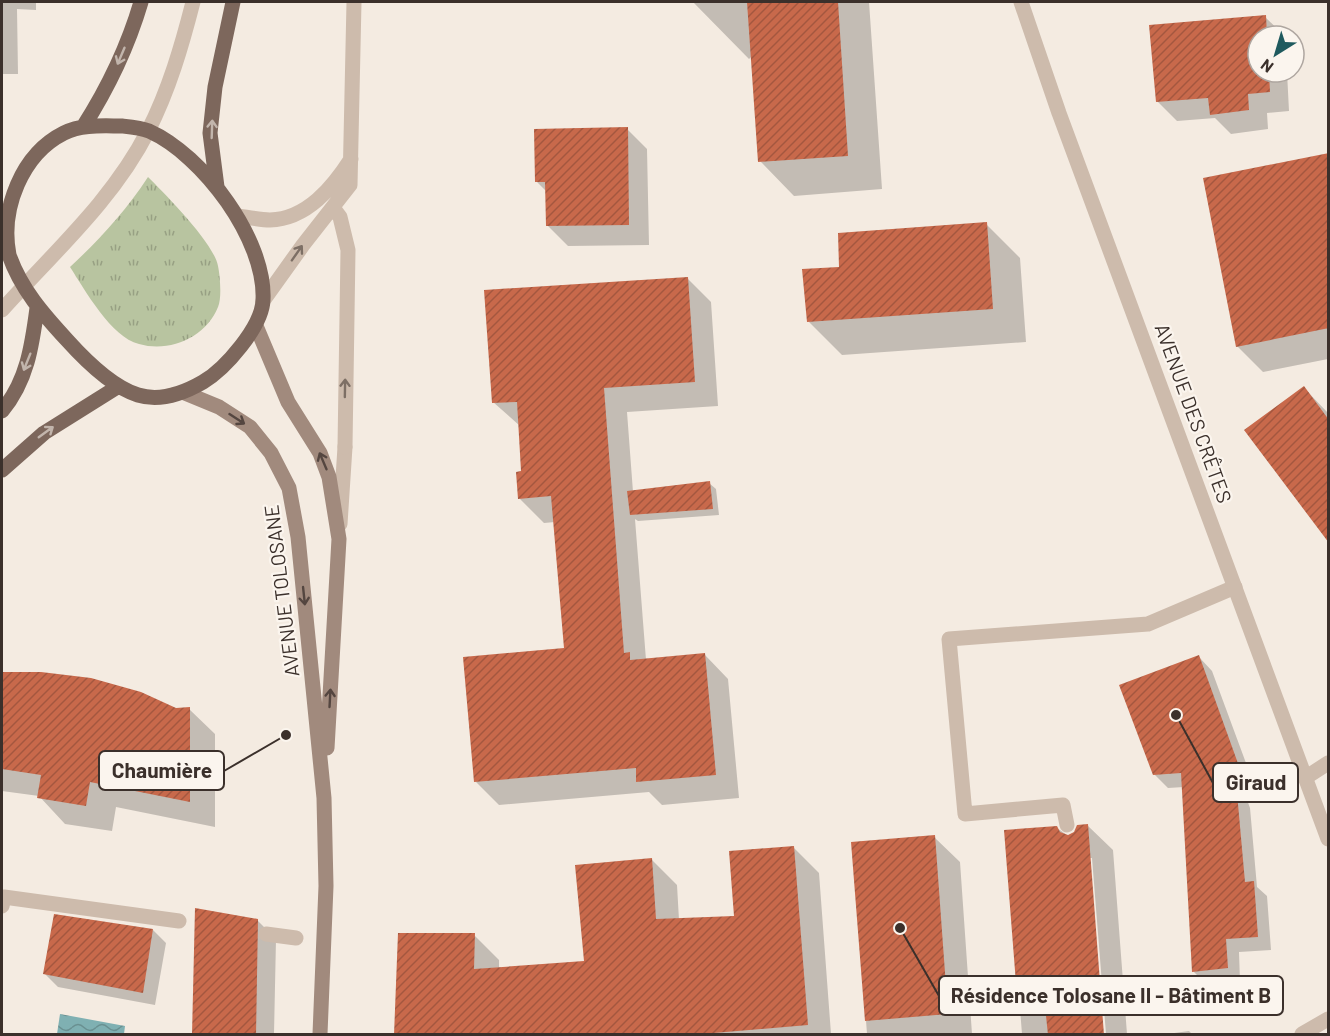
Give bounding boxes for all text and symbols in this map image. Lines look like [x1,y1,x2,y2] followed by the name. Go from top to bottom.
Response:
[1246,24,1306,84] north arrow
[115,47,126,65] one-way arrow
[1257,56,1277,77] text: N
[206,119,217,139] one-way arrow
[291,245,303,261] one-way arrow
[1150,320,1238,506] street label: AVENUE DES CRÊTES
[21,353,32,371] one-way arrow
[340,379,351,399] one-way arrow
[229,413,245,425] one-way arrow
[38,426,54,439] one-way arrow
[317,452,328,471] one-way arrow
[259,504,303,678] street label: AVENUE TOLOSANE
[298,585,309,605] one-way arrow
[324,688,335,708] one-way arrow
[99,751,224,790] callout: Chaumière
[112,757,212,782] text: Chaumière
[1213,763,1298,802] callout: Giraud
[1226,769,1286,794] text: Giraud
[939,976,1283,1015] callout: Résidence Tolosane II - Bâtiment B
[951,982,1271,1007] text: Résidence Tolosane II - Bâtiment B

